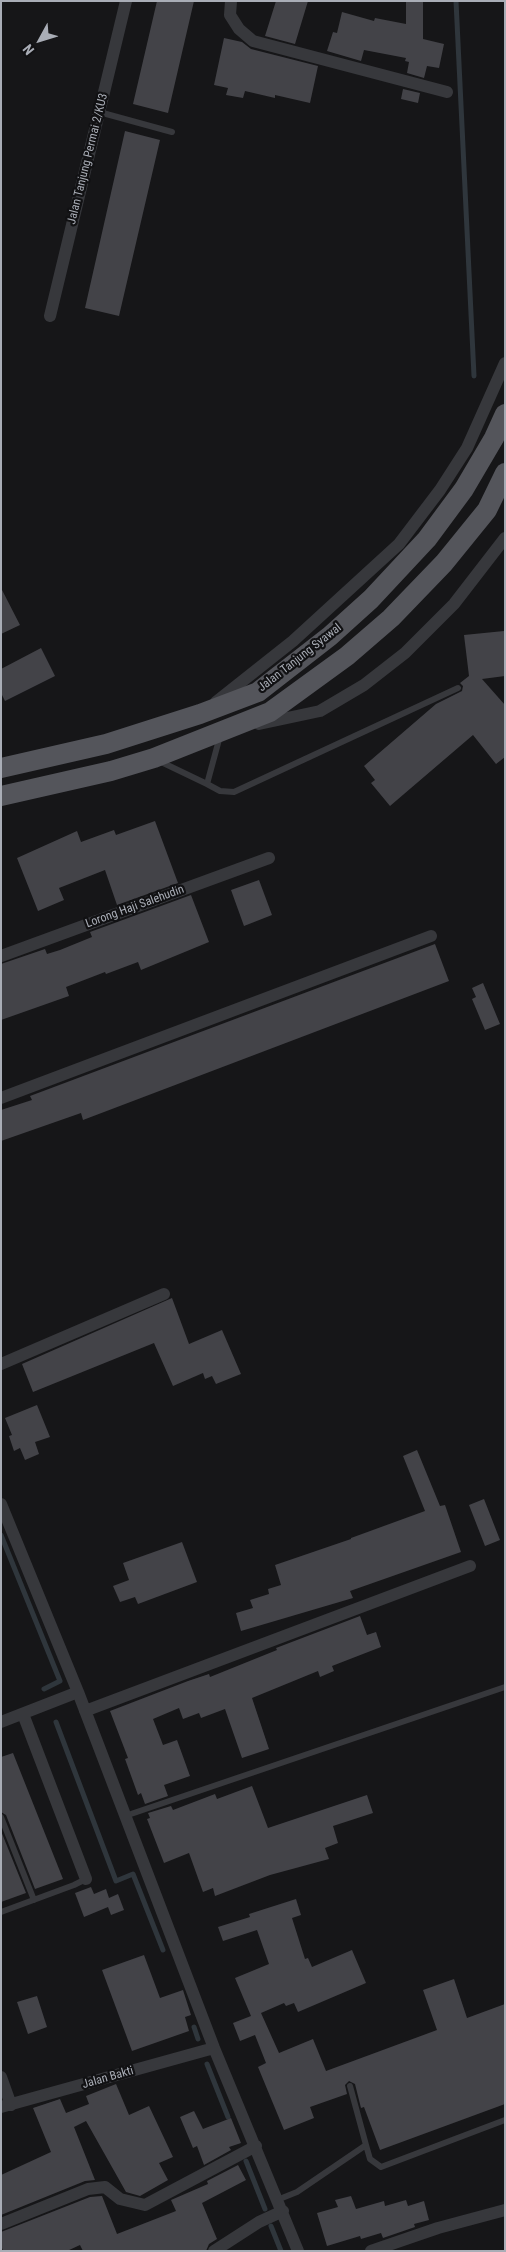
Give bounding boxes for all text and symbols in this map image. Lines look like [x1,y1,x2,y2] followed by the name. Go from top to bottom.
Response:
[15,15,65,65] north arrow
[19,41,37,58] text: N
[65,92,111,226] street label: Jalan Tanjung Permai 2/KU3
[255,621,345,695] street label: Jalan Tanjung Syawal
[84,883,186,931] street label: Lorong Haji Salehudin
[81,2064,135,2092] street label: Jalan Bakti

